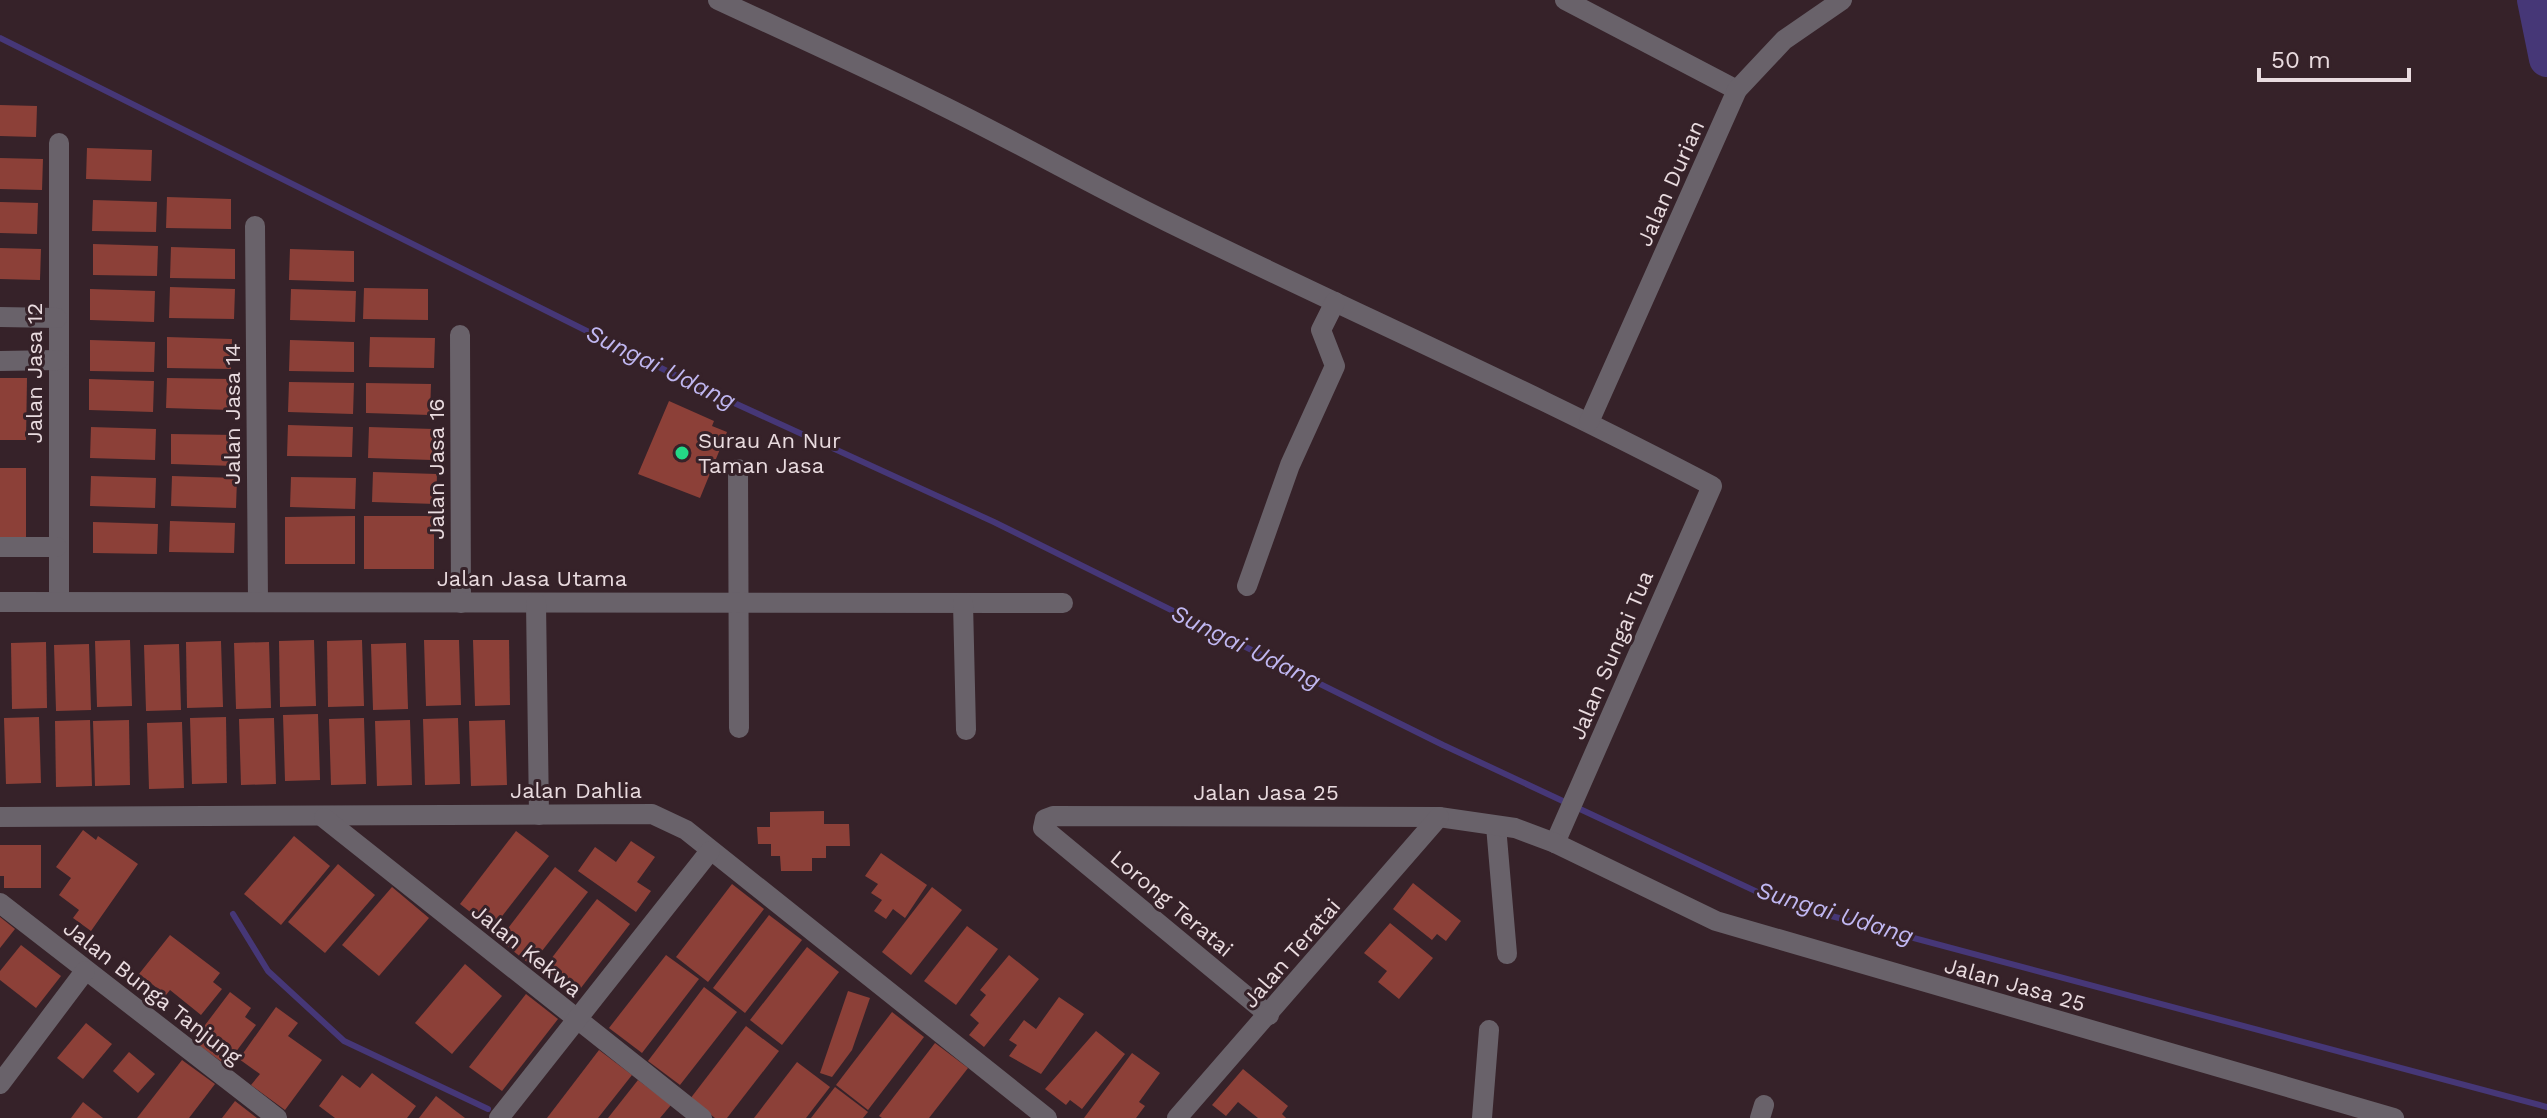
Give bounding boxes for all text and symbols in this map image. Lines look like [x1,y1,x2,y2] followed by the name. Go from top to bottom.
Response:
[2259,32,2409,82] scale bar
[2271,46,2331,74] text: 50 m
[1632,116,1709,250] street label: Jalan Durian
[22,303,47,443] street label: Jalan Jasa 12
[582,319,740,415] water label: Sungai Udang
[220,343,245,485] street label: Jalan Jasa 14
[424,398,449,540] street label: Jalan Jasa 16
[698,428,841,478] place label: Surau An Nur Taman Jasa
[673,444,691,462] marker: Surau An Nur Taman Jasa
[437,566,627,591] street label: Jalan Jasa Utama
[1565,567,1658,743] street label: Jalan Sungai Tua
[1167,599,1325,695] water label: Sungai Udang
[510,778,642,803] street label: Jalan Dahlia
[1193,780,1339,805] street label: Jalan Jasa 25
[1105,845,1238,962] street label: Lorong Teratai
[1753,876,1917,950] water label: Sungai Udang
[1237,894,1345,1013] street label: Jalan Teratai
[467,898,587,1002] street label: Jalan Kekwa
[59,915,247,1070] street label: Jalan Bunga Tanjung
[1941,952,2088,1017] street label: Jalan Jasa 25

